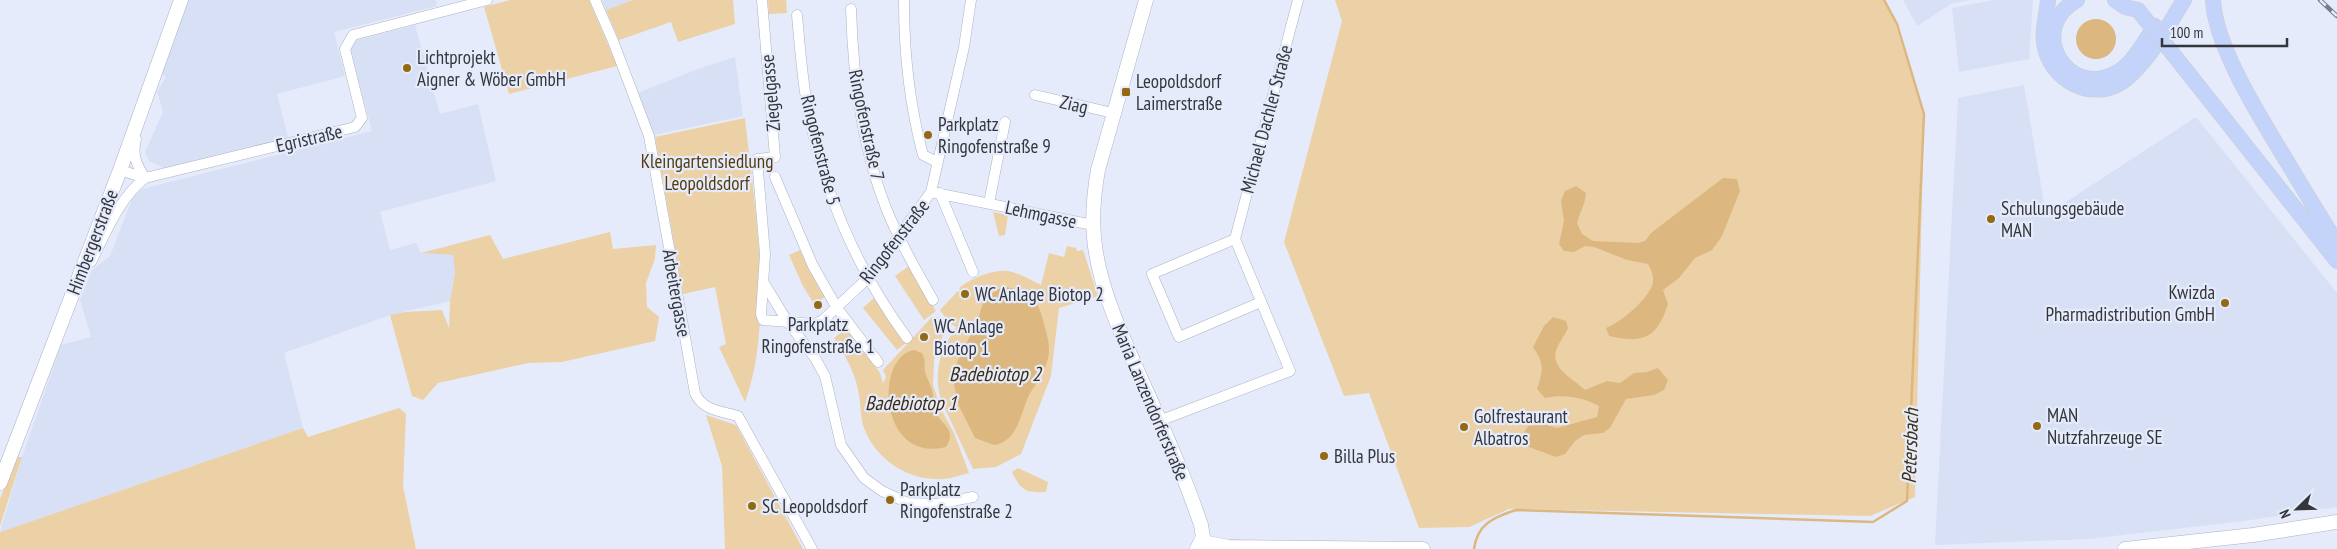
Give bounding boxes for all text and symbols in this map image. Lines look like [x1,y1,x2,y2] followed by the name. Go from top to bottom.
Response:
[2162,15,2287,47] scale bar
[2170,23,2203,42] text: 100 m
[1235,42,1297,196] street label: Michael Dachler Straße
[417,45,566,91] place label: Lichtprojekt Aigner & Wöber GmbH
[755,53,785,132] street label: Ziegelgasse
[401,62,413,74] marker: Lichtprojekt Aigner & Wöber GmbH
[844,67,890,183] street label: Ringofenstraße 7
[1136,69,1222,115] place label: Leopoldsdorf Laimerstraße
[1120,86,1132,98] marker: Leopoldsdorf Laimerstraße
[1058,89,1090,119] street label: Ziag
[796,92,846,208] street label: Ringofenstraße 5
[938,112,1051,158] place label: Parkplatz Ringofenstraße 9
[274,119,345,157] street label: Egristraße
[922,129,934,141] marker: Parkplatz Ringofenstraße 9
[641,149,773,195] park label: Kleingartensiedlung Leopoldsdorf
[61,186,123,298] street label: Himbergerstraße
[854,194,934,288] street label: Ringofenstraße
[1003,195,1079,233] street label: Lehmgasse
[2001,196,2125,242] place label: Schulungsgebäude MAN
[1985,213,1997,225] marker: Schulungsgebäude MAN
[657,247,697,339] street label: Arbeitergasse
[2045,280,2215,326] place label: Kwizda Pharmadistribution GmbH
[975,282,1104,306] place label: WC Anlage Biotop 2
[959,288,971,300] marker: WC Anlage Biotop 2
[2219,297,2231,309] marker: Kwizda Pharmadistribution GmbH
[812,299,824,311] marker: Parkplatz Ringofenstraße 1
[762,312,874,358] place label: Parkplatz Ringofenstraße 1
[934,314,1004,360] place label: WC Anlage Biotop 1
[1107,320,1195,484] street label: Maria Lanzendorferstraße
[918,331,930,343] marker: WC Anlage Biotop 1
[949,361,1043,387] water label: Badebiotop 2
[865,390,958,416] water label: Badebiotop 1
[2047,403,2163,449] place label: MAN Nutzfahrzeuge SE
[1474,404,1569,450] place label: Golfrestaurant Albatros
[1896,407,1924,484] water label: Petersbach
[2031,420,2043,432] marker: MAN Nutzfahrzeuge SE
[1458,421,1470,433] marker: Golfrestaurant Albatros
[1334,444,1395,468] place label: Billa Plus
[1318,450,1330,462] marker: Billa Plus
[900,477,1013,523] place label: Parkplatz Ringofenstraße 2
[2272,484,2322,534] north arrow
[762,494,868,518] place label: SC Leopoldsdorf
[884,494,896,506] marker: Parkplatz Ringofenstraße 2
[746,500,758,512] marker: SC Leopoldsdorf
[2275,507,2295,521] text: N

